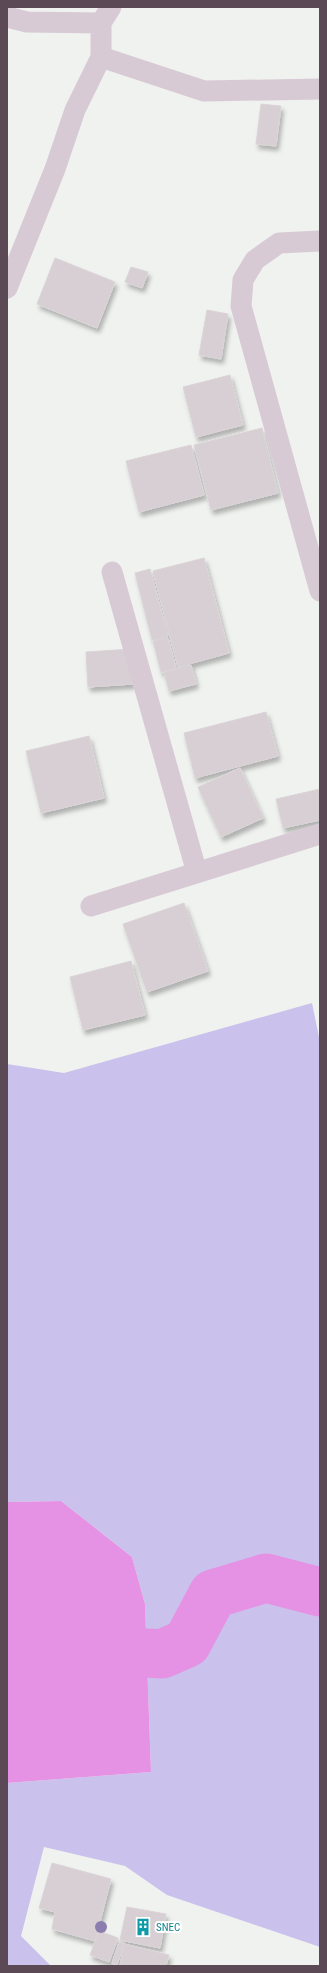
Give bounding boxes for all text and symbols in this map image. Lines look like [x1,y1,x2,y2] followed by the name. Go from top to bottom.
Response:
[133,1917,153,1937] building icon: SNEC
[156,1921,180,1934] place label: SNEC

